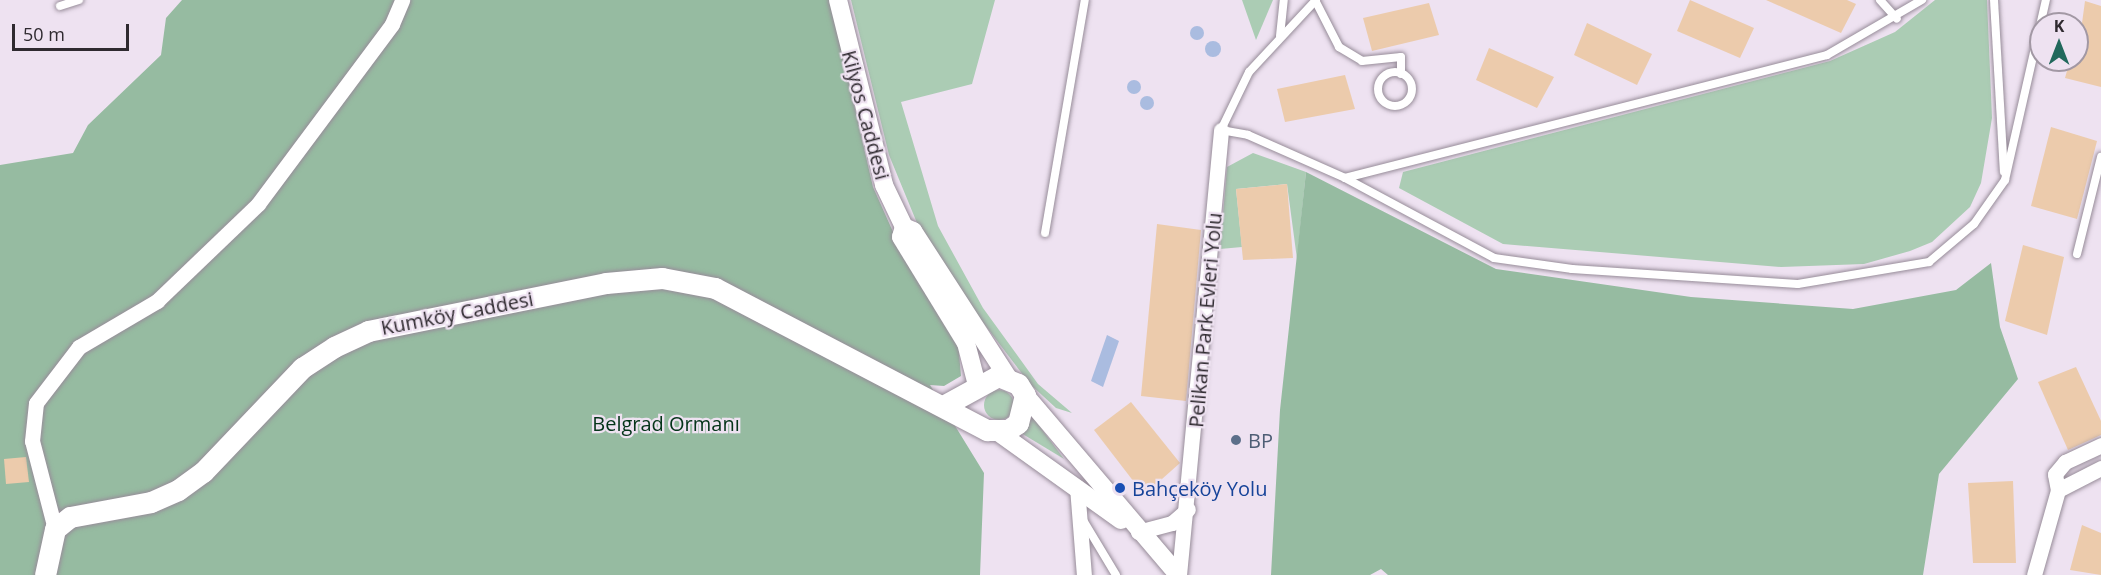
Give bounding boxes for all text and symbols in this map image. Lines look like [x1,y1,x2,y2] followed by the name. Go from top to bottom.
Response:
[15,12,132,50] scale bar
[2029,12,2089,72] north arrow
[2054,15,2064,37] text: K
[23,22,65,46] text: 50 m
[837,48,895,182] street label: Kilyos Caddesi
[1184,211,1226,429] street label: Pelikan Park Evleri Yolu
[379,286,535,340] street label: Kumköy Caddesi
[592,411,740,435] park label: Belgrad Ormanı
[1248,428,1273,452] place label: BP
[1229,433,1243,447] marker: BP
[1132,476,1267,500] place label: Bahçeköy Yolu
[1113,481,1127,495] marker: Bahçeköy Yolu

